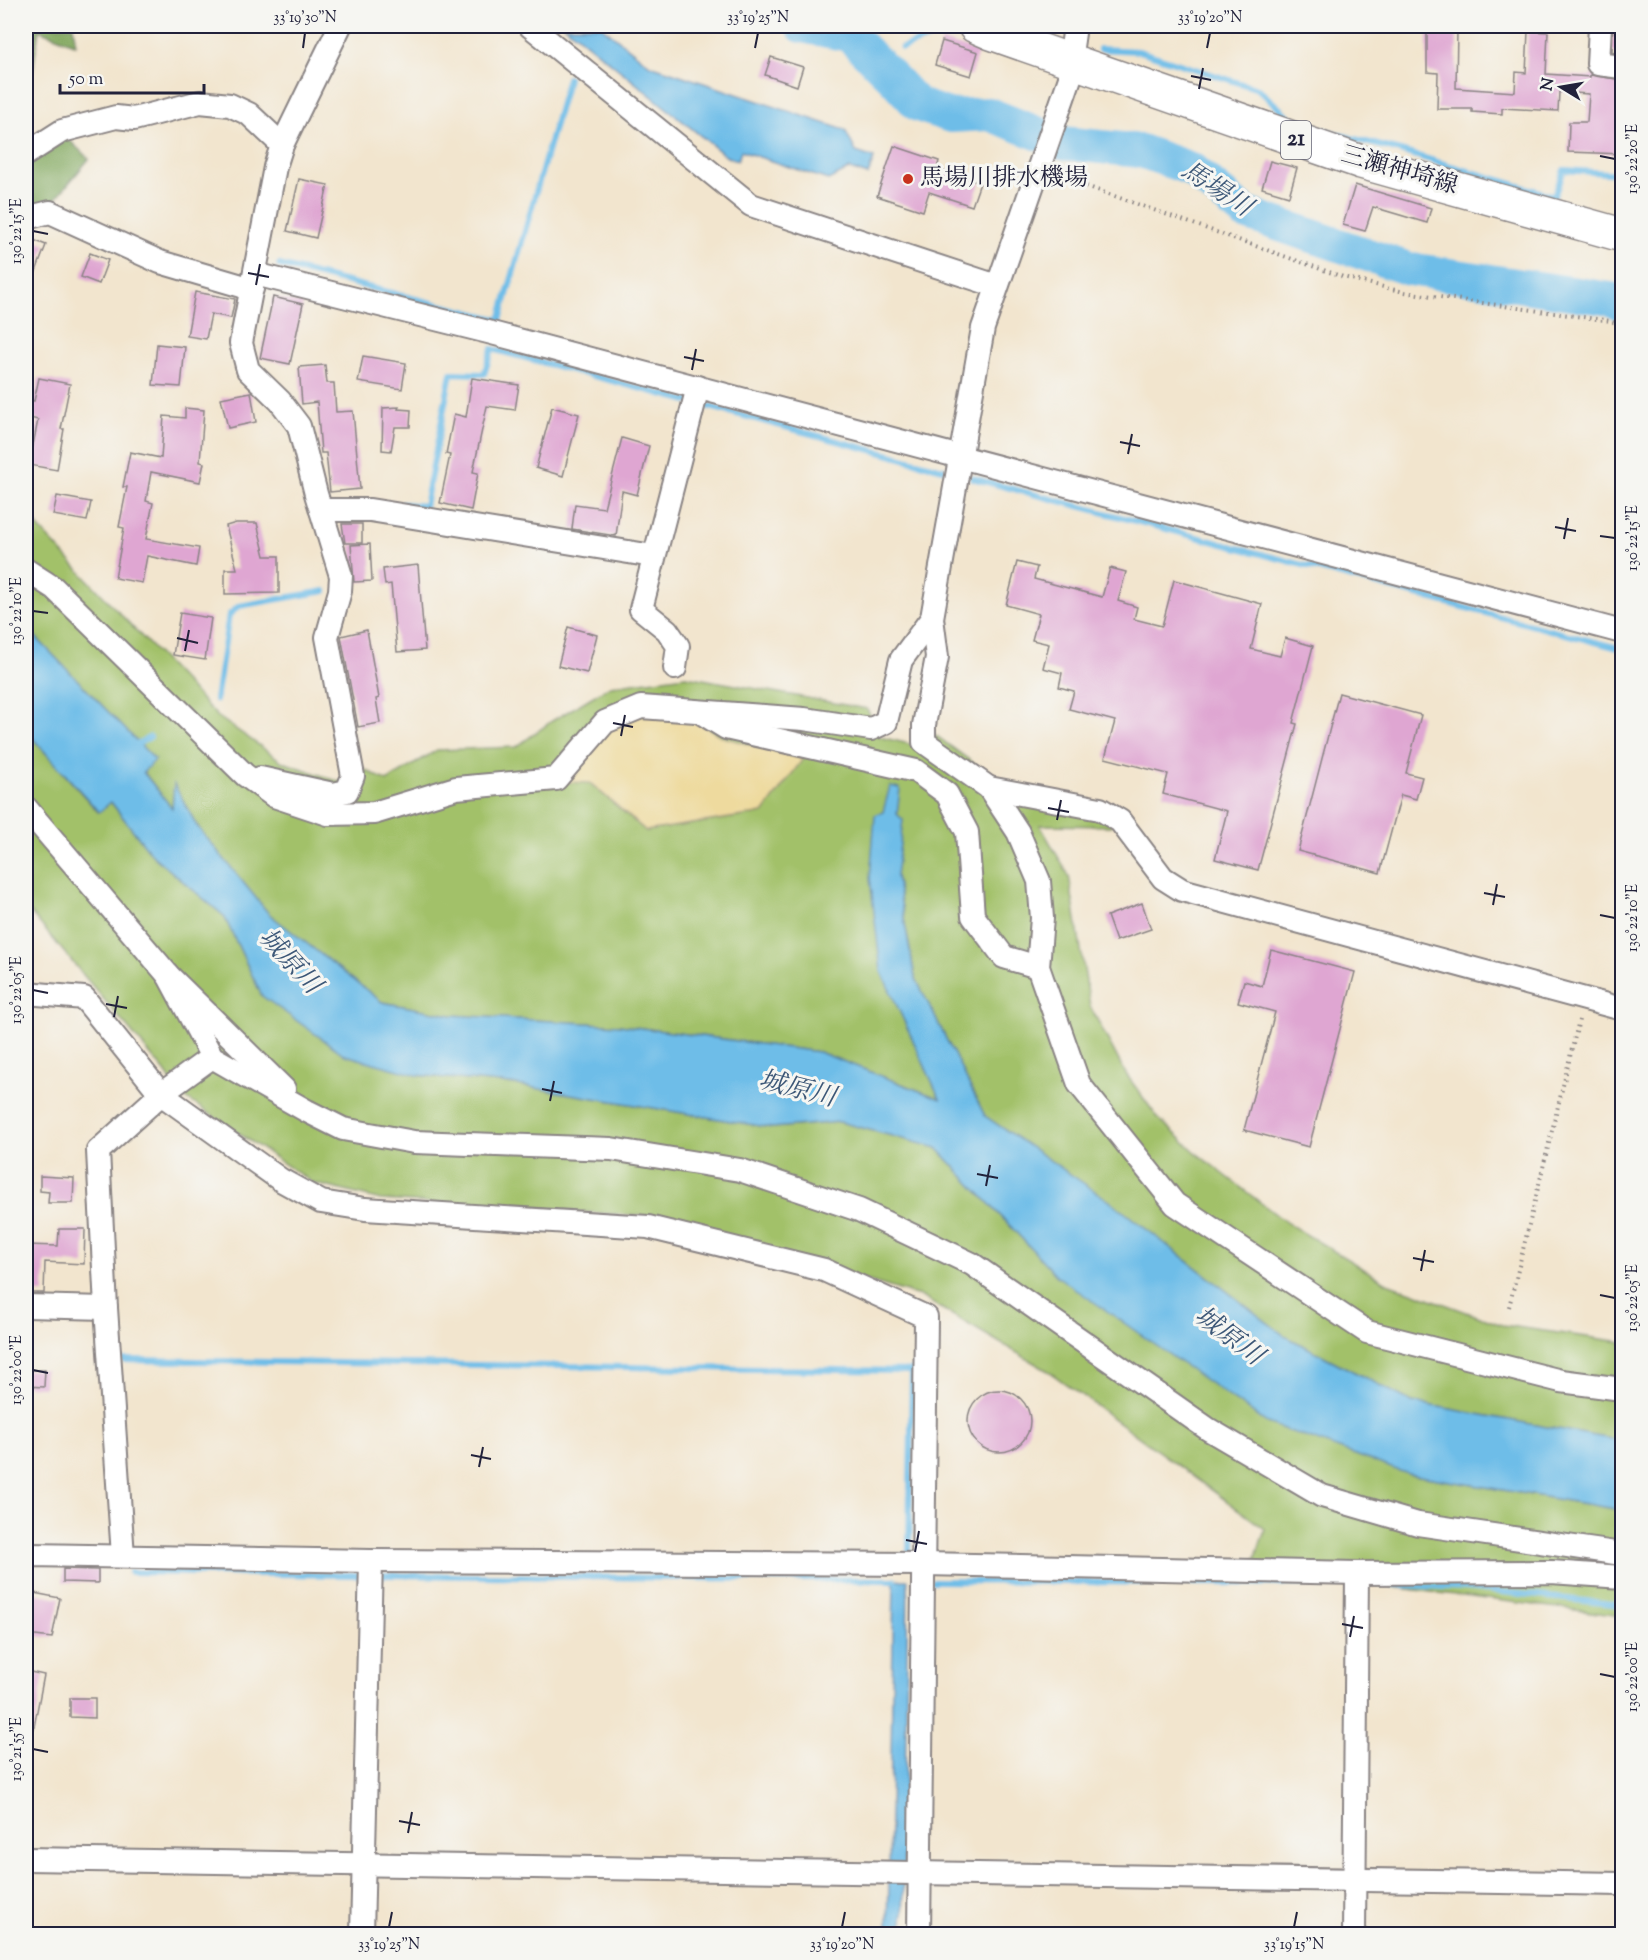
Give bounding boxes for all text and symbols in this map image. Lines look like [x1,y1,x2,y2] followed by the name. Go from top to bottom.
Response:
[273,8,337,29] text: 33°19'30"N
[727,8,789,29] text: 33°19'25"N
[1178,8,1242,29] text: 33°19'20"N
[60,57,204,95] scale bar
[1531,57,1591,117] north arrow
[68,67,104,93] text: 50 m
[1536,76,1561,93] text: N
[1281,121,1311,159] road number: 21
[1623,124,1644,194] text: 130°22'20"E
[1337,138,1461,204] street label: 三瀬神埼線
[1173,153,1261,228] water label: 馬場川
[920,162,1088,196] place label: 馬場川排水機場
[901,172,915,186] marker: 馬場川排水機場
[7,198,28,264] text: 130°22'15"E
[1623,505,1644,571] text: 130°22'15"E
[7,577,28,645] text: 130°22'10"E
[1623,884,1644,952] text: 130°22'10"E
[249,921,331,1005] water label: 城原川
[7,956,28,1024] text: 130°22'05"E
[755,1063,842,1118] water label: 城原川
[1623,1264,1644,1332] text: 130°22'05"E
[1186,1299,1273,1377] water label: 城原川
[7,1335,28,1405] text: 130°22'00"E
[1623,1642,1644,1712] text: 130°22'00"E
[7,1717,28,1781] text: 130°21'55"E
[358,1935,420,1956] text: 33°19'25"N
[810,1935,874,1956] text: 33°19'20"N
[1264,1935,1324,1956] text: 33°19'15"N

